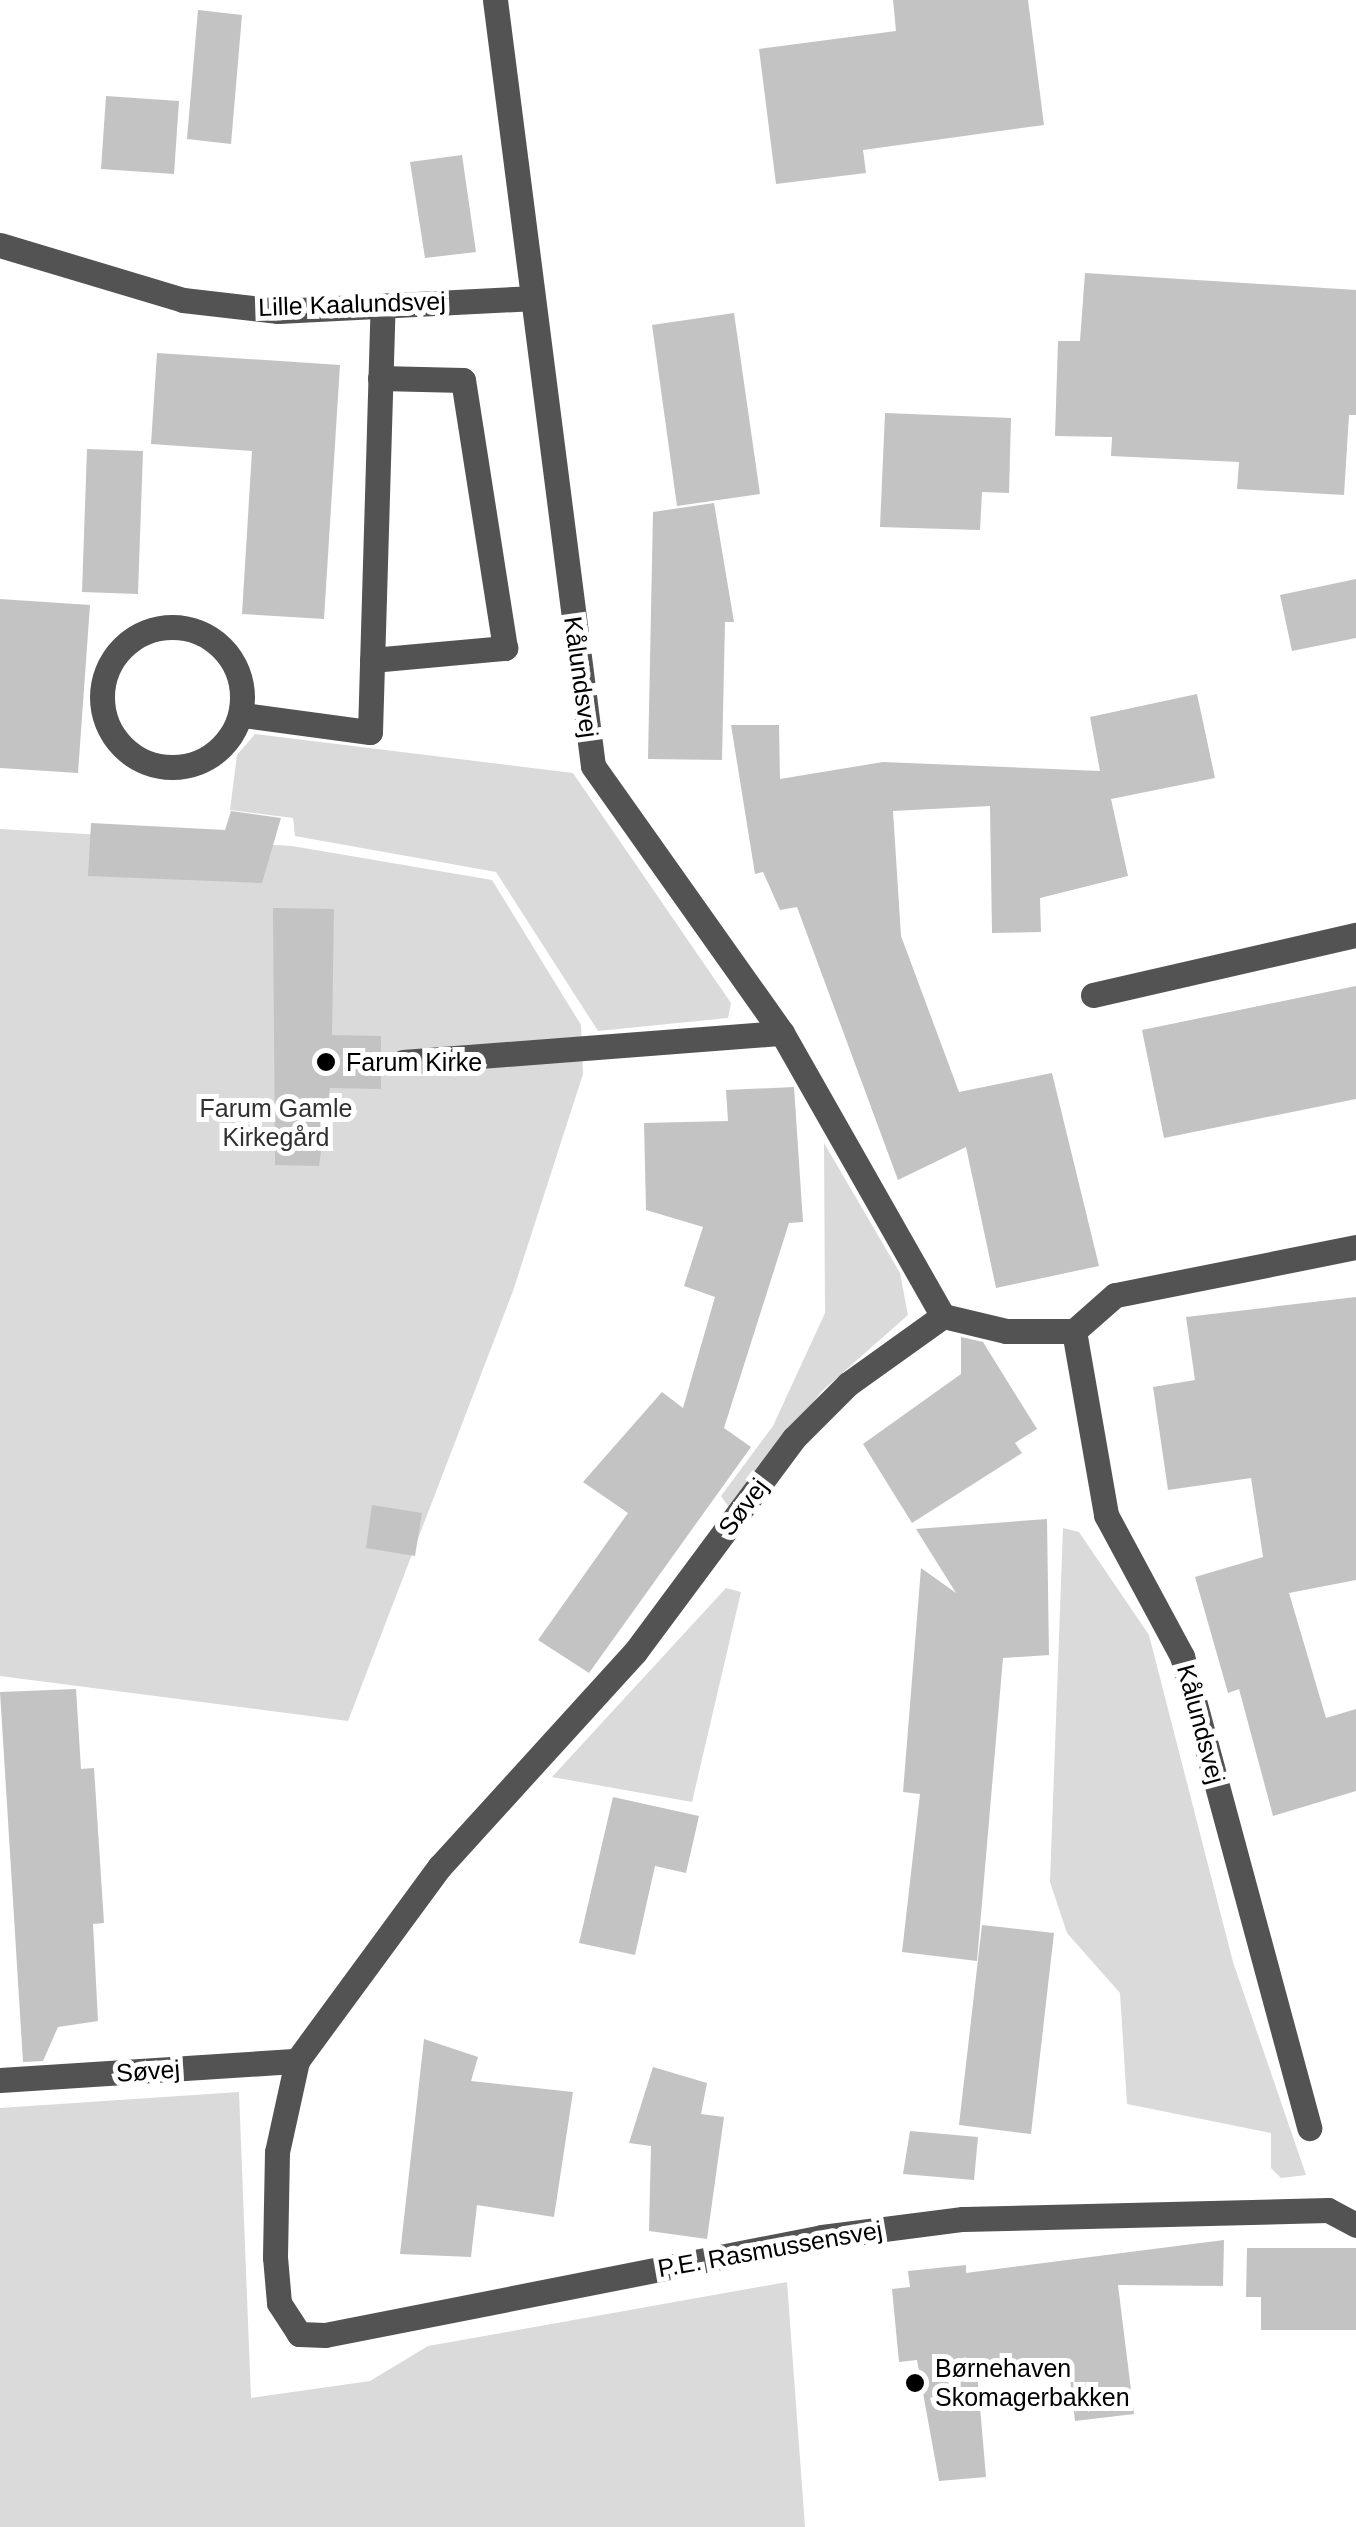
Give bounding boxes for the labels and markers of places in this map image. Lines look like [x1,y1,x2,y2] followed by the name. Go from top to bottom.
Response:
[346,1047,482,1077] place label: Farum Kirke
[315,1051,337,1073] marker: Farum Kirke
[935,2354,1130,2413] place label: Børnehaven Skomagerbakken
[904,2372,926,2394] marker: Børnehaven Skomagerbakken

